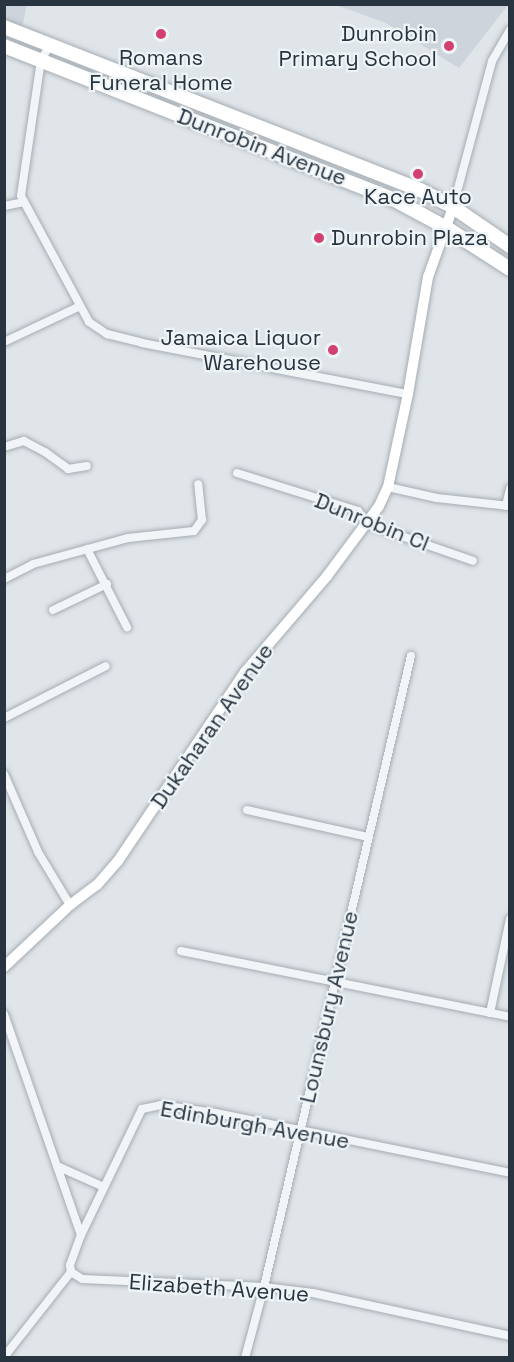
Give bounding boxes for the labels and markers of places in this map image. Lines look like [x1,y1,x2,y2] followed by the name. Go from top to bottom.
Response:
[278,20,437,72] place label: Dunrobin Primary School
[154,27,168,41] marker: Romans Funeral Home
[442,39,456,53] marker: Dunrobin Primary School
[89,44,233,96] place label: Romans Funeral Home
[411,167,425,181] marker: Kace Auto
[364,184,472,210] place label: Kace Auto
[331,225,488,251] place label: Dunrobin Plaza
[312,231,326,245] marker: Dunrobin Plaza
[160,324,321,376] place label: Jamaica Liquor Warehouse
[326,343,340,357] marker: Jamaica Liquor Warehouse

